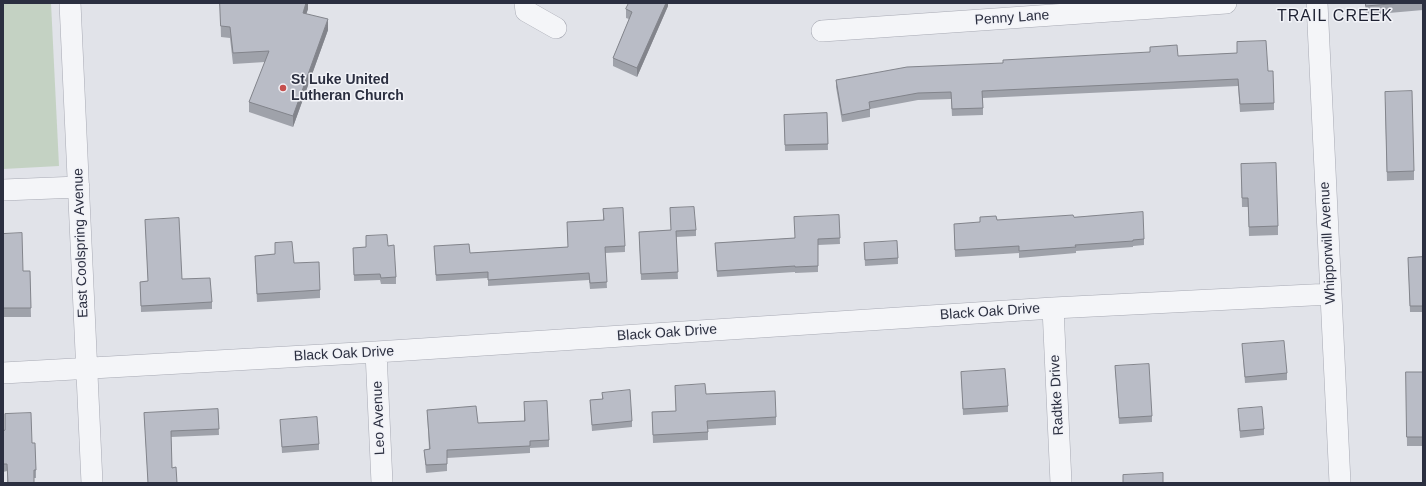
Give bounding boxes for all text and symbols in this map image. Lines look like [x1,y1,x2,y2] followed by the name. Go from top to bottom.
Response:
[974,7,1050,29] street label: Penny Lane
[1277,7,1393,27] district label: TRAIL CREEK
[291,72,404,104] place label: St Luke United Lutheran Church
[278,83,288,93] marker: St Luke United Lutheran Church
[70,168,92,318] street label: East Coolspring Avenue
[1316,181,1340,305] street label: Whipporwill Avenue
[939,300,1041,324] street label: Black Oak Drive
[616,321,718,345] street label: Black Oak Drive
[293,343,395,365] street label: Black Oak Drive
[1046,354,1068,436] street label: Radtke Drive
[369,380,389,456] street label: Leo Avenue

